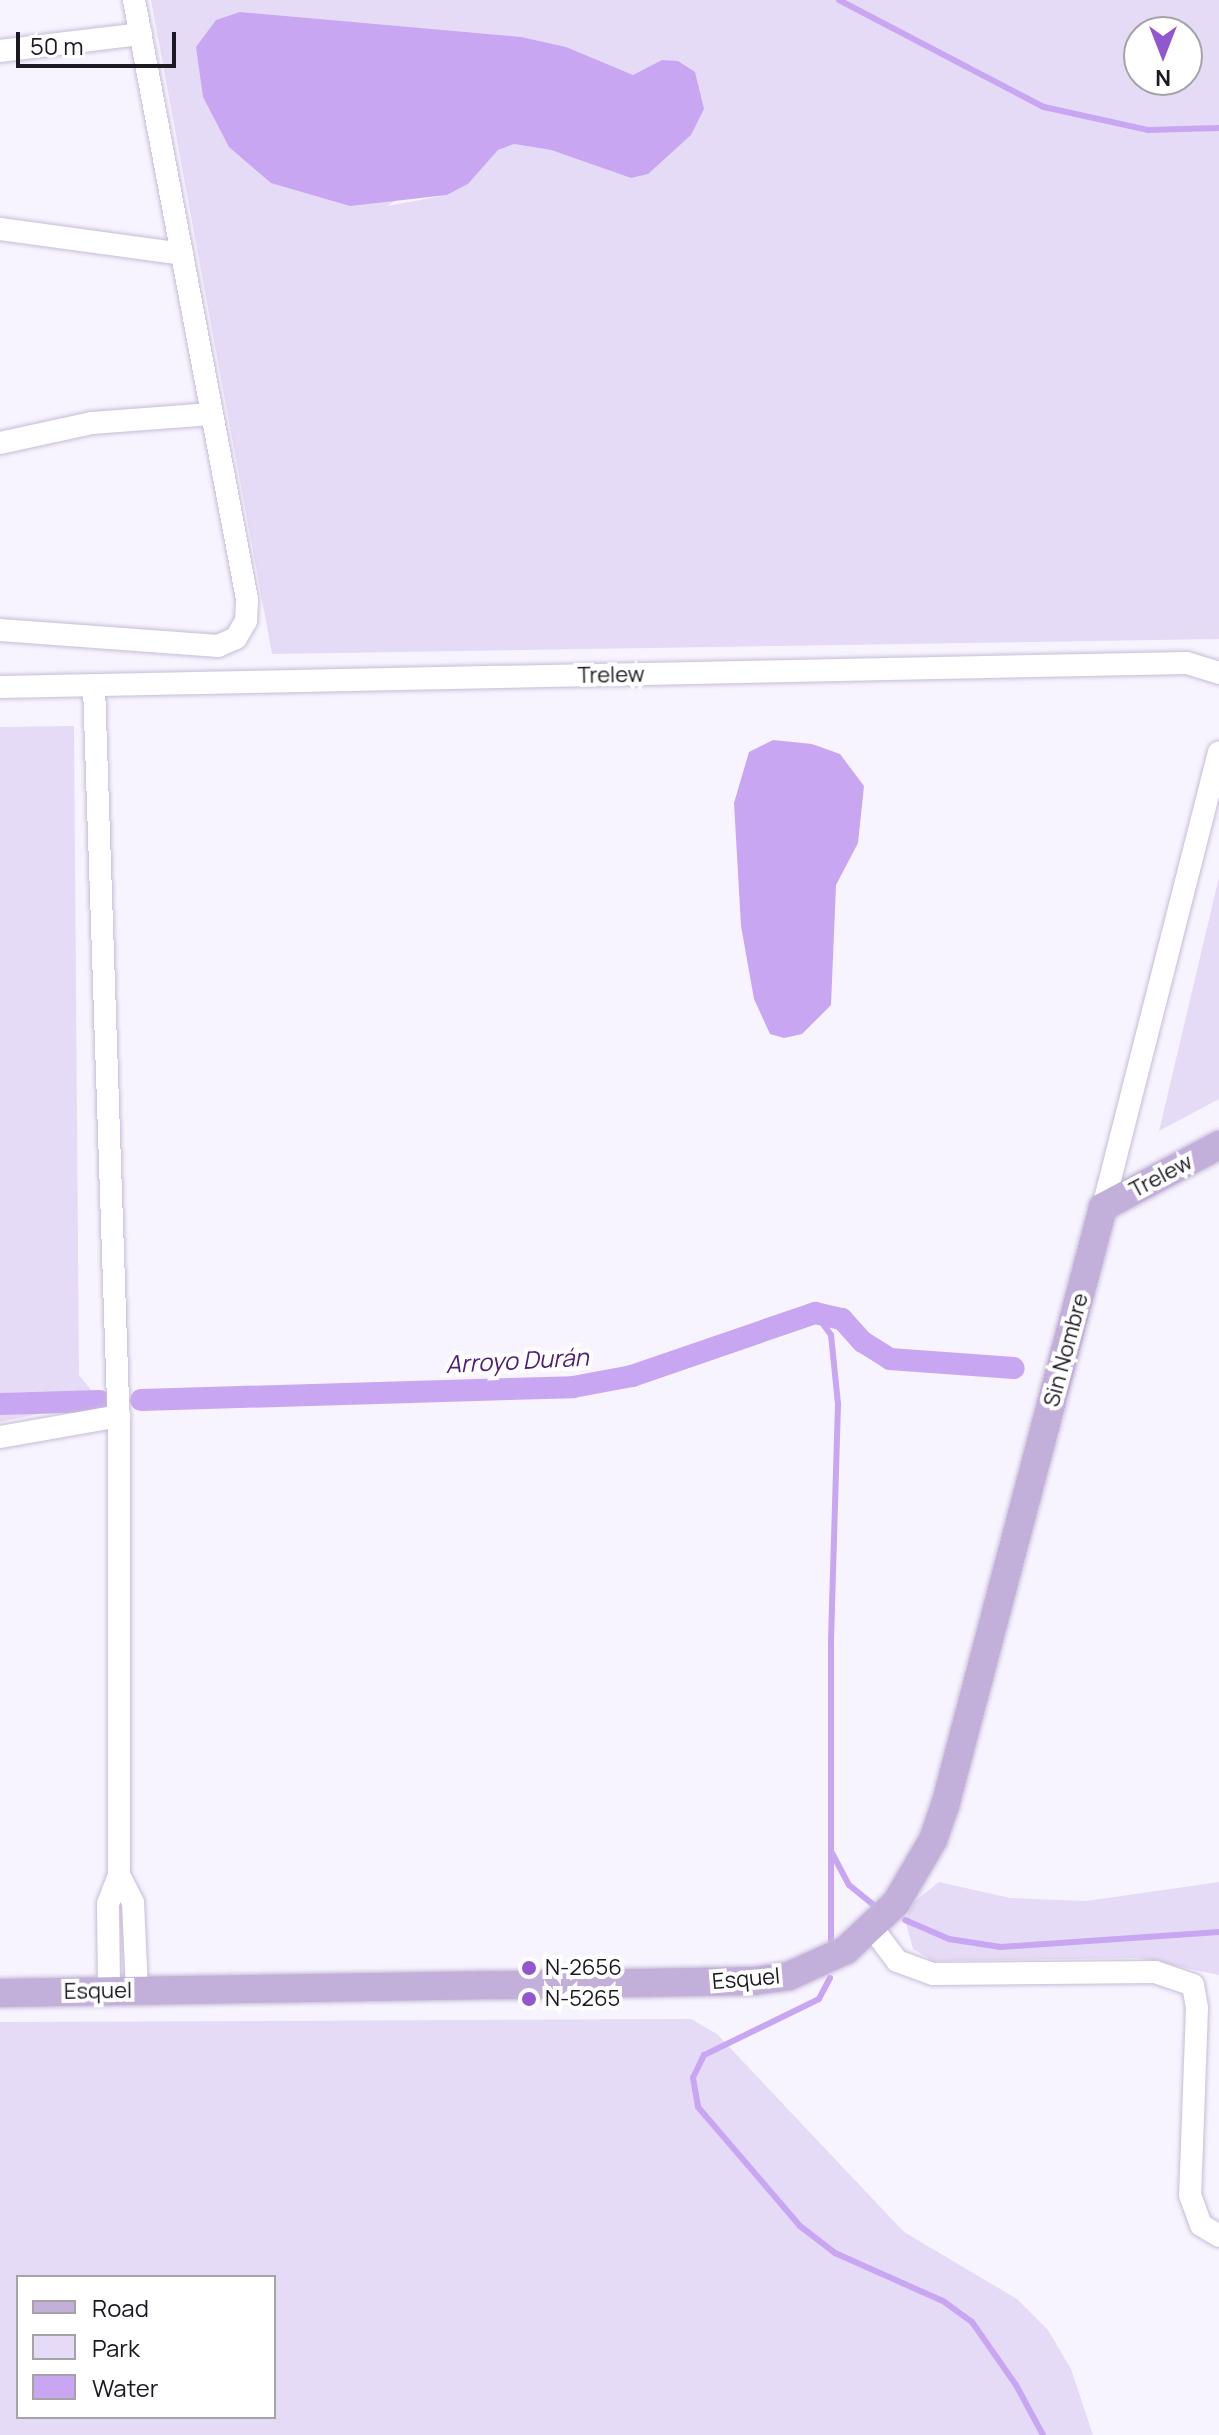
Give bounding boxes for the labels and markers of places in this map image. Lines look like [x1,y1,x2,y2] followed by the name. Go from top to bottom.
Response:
[545,1955,622,1981] place label: N-2656
[520,1959,538,1977] marker: N-2656
[545,1986,620,2012] place label: N-5265
[520,1990,538,2008] marker: N-5265

